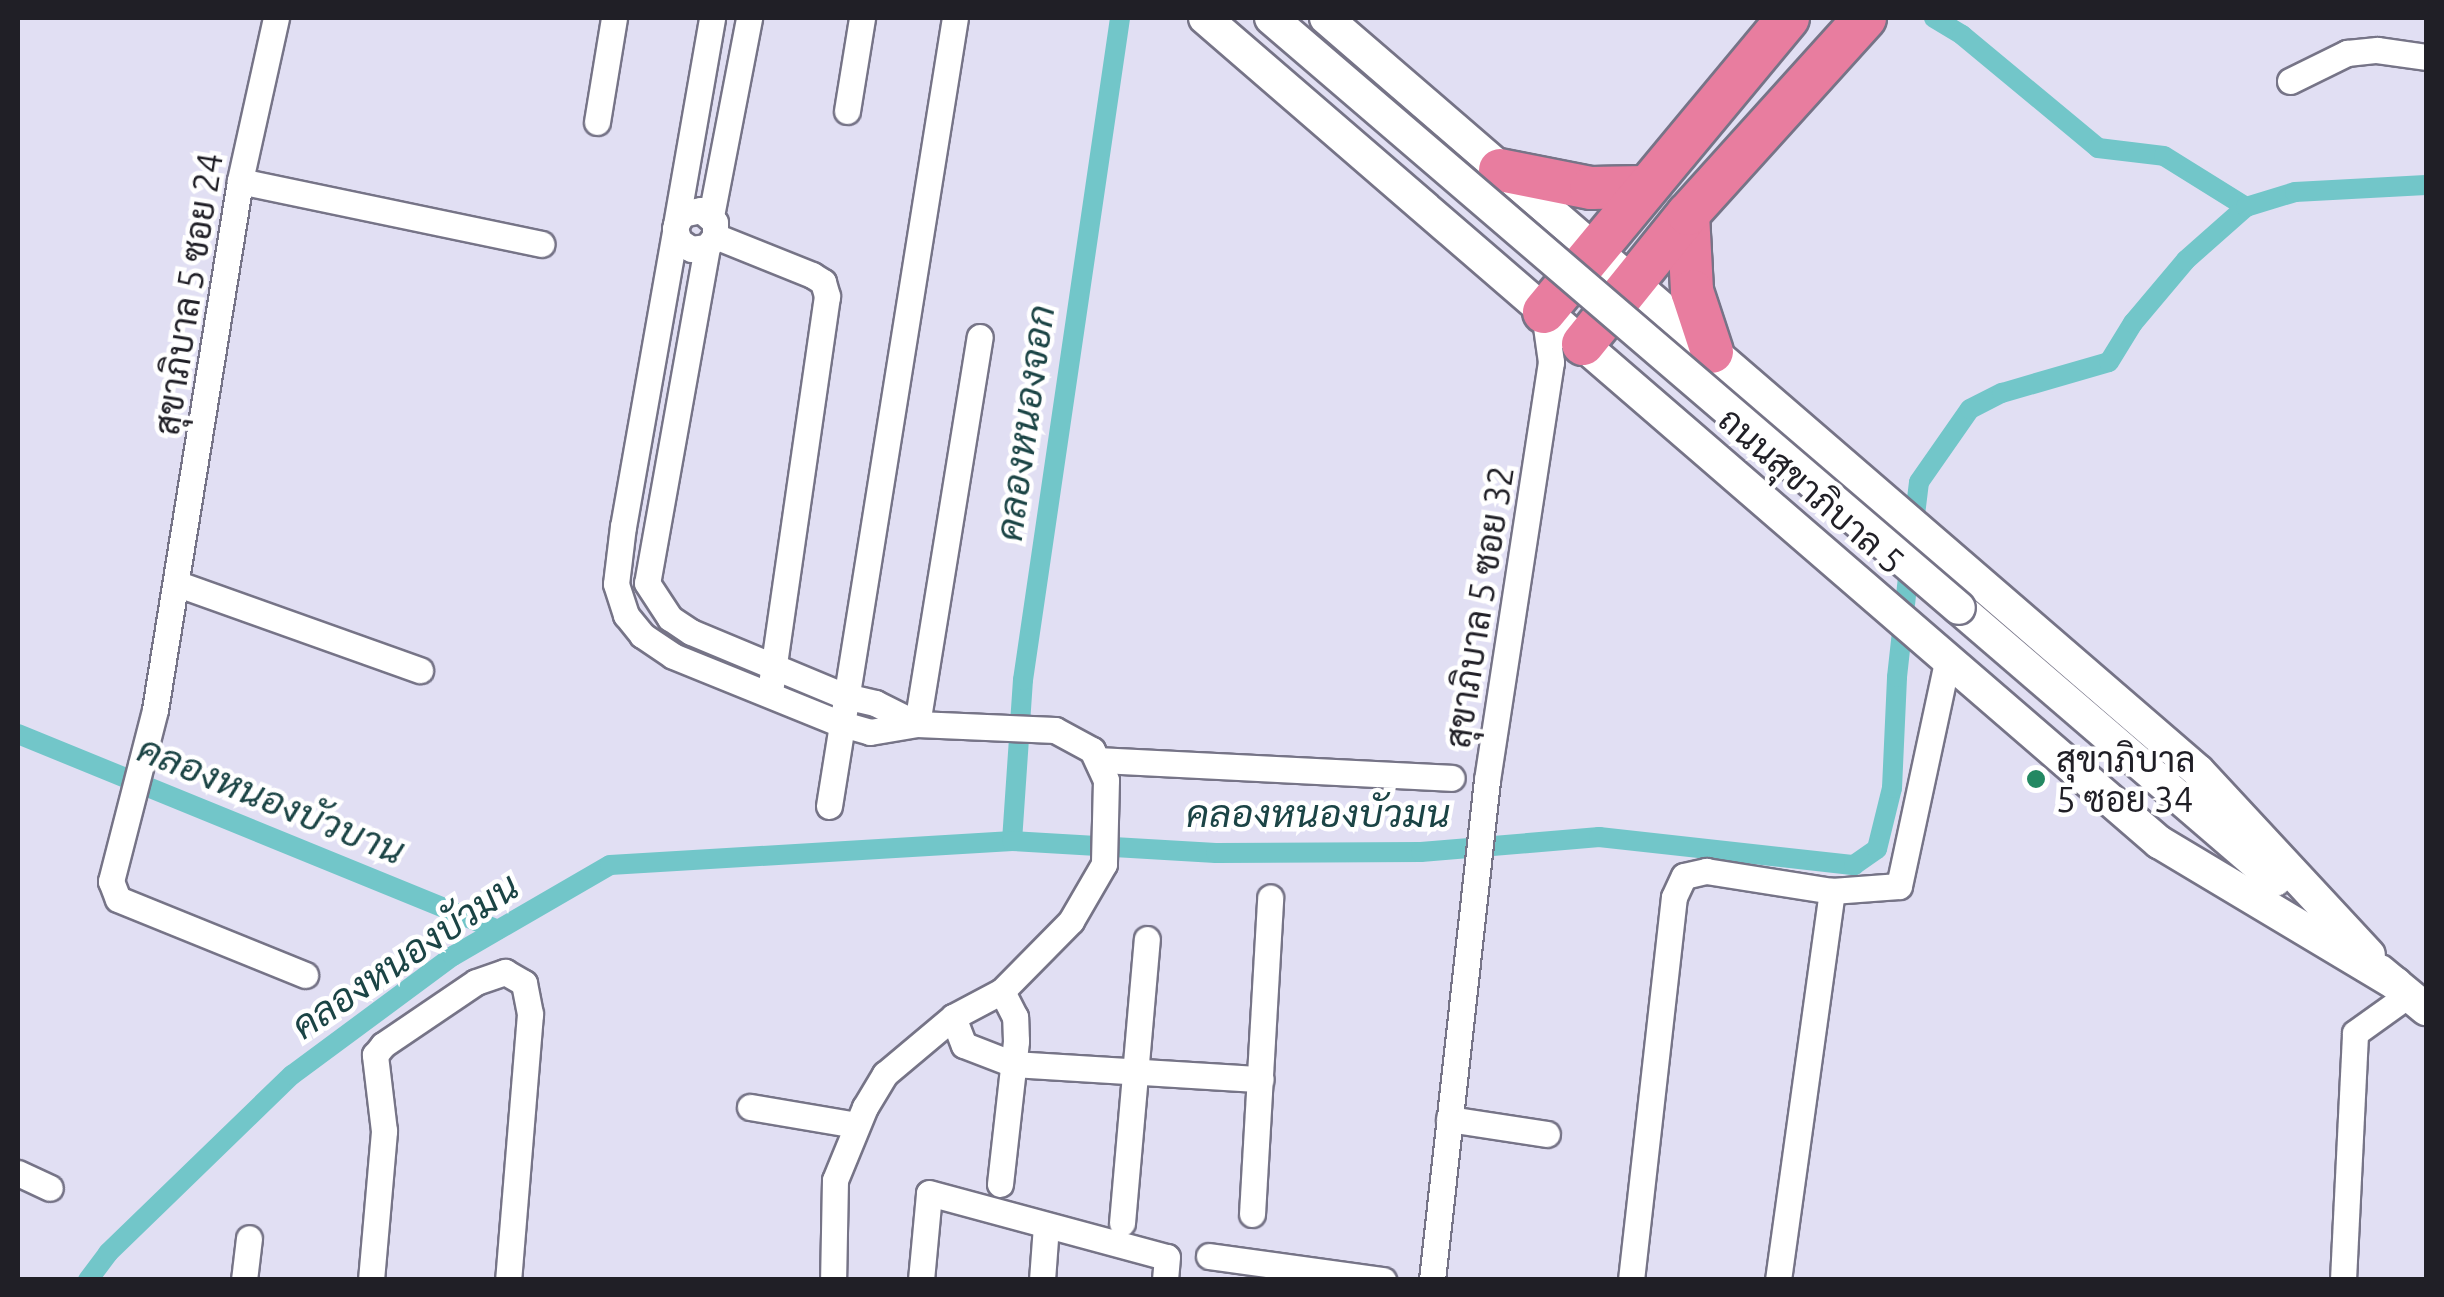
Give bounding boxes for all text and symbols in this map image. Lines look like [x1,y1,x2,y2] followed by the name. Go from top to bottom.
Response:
[145,150,231,438] street label: สุขาภิบาล 5 ซอย 24
[986,302,1064,544] water label: คลองหนองจอก
[1711,398,1913,582] street label: ถนนสุขาภิบาล 5
[1436,463,1522,751] street label: สุขาภิบาล 5 ซอย 32
[131,726,411,874] water label: คลองหนองบัวบาน
[2056,738,2195,820] place label: สุขาภิบาล 5 ซอย 34
[2025,768,2047,790] marker: สุขาภิบาล 5 ซอย 34
[1186,791,1450,837] water label: คลองหนองบัวมน
[283,863,527,1049] water label: คลองหนองบัวมน

